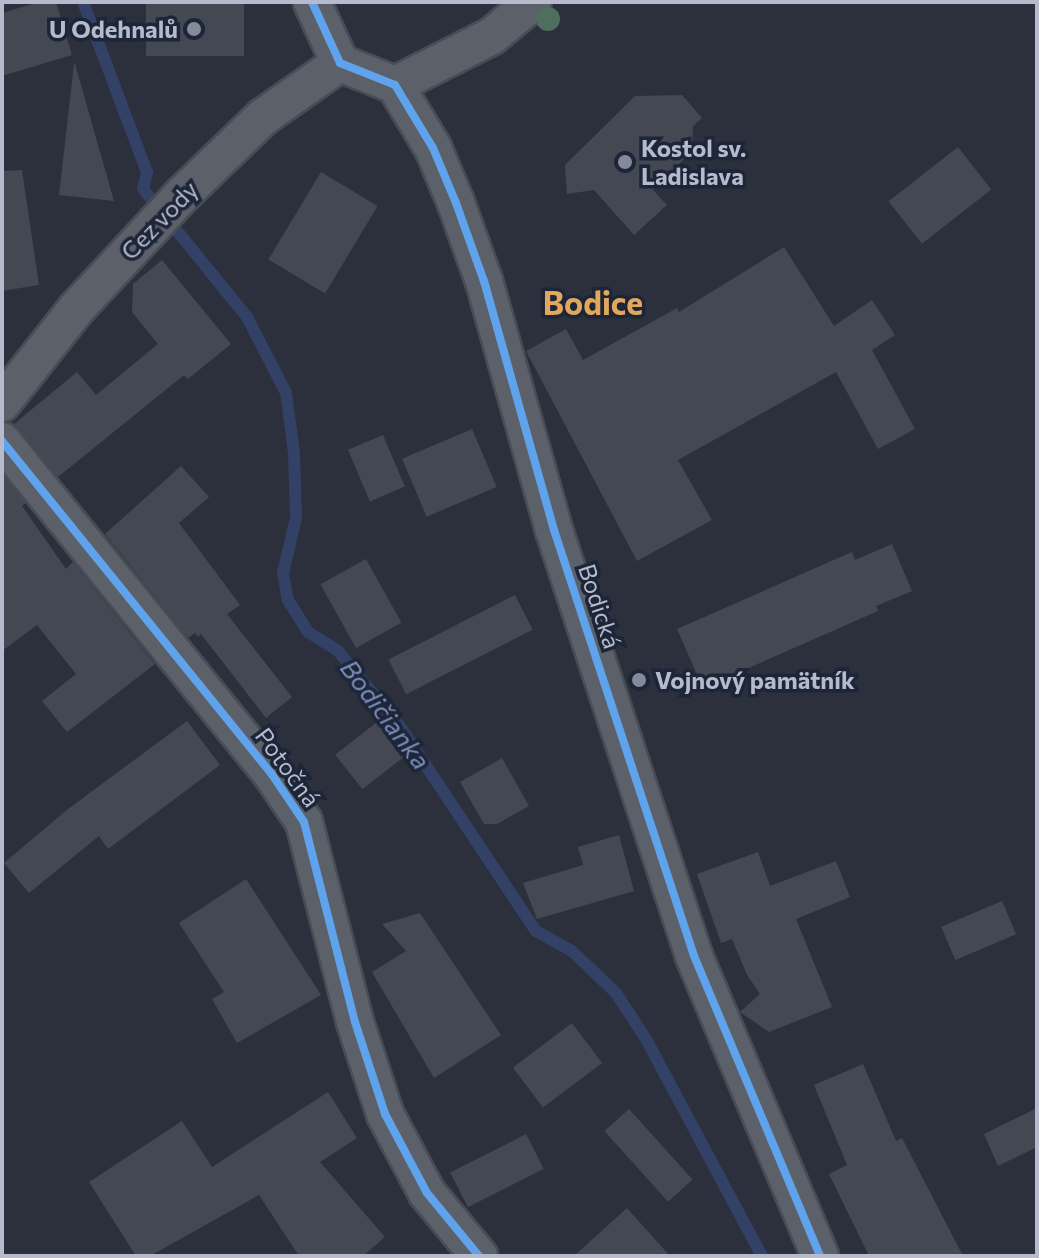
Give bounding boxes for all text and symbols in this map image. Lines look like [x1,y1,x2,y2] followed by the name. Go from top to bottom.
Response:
[49,15,178,43] place label: U Odehnalů
[185,20,203,38] marker: U Odehnalů
[641,134,746,190] place label: Kostol sv. Ladislava
[616,153,634,171] marker: Kostol sv. Ladislava
[115,175,203,265] street label: Cez vody
[543,283,643,321] district label: Bodice
[573,560,627,652] street label: Bodická
[335,653,437,775] water label: Bodičianka
[655,666,855,694] place label: Vojnový pamätník
[630,671,648,689] marker: Vojnový pamätník
[250,722,326,812] street label: Potočná

